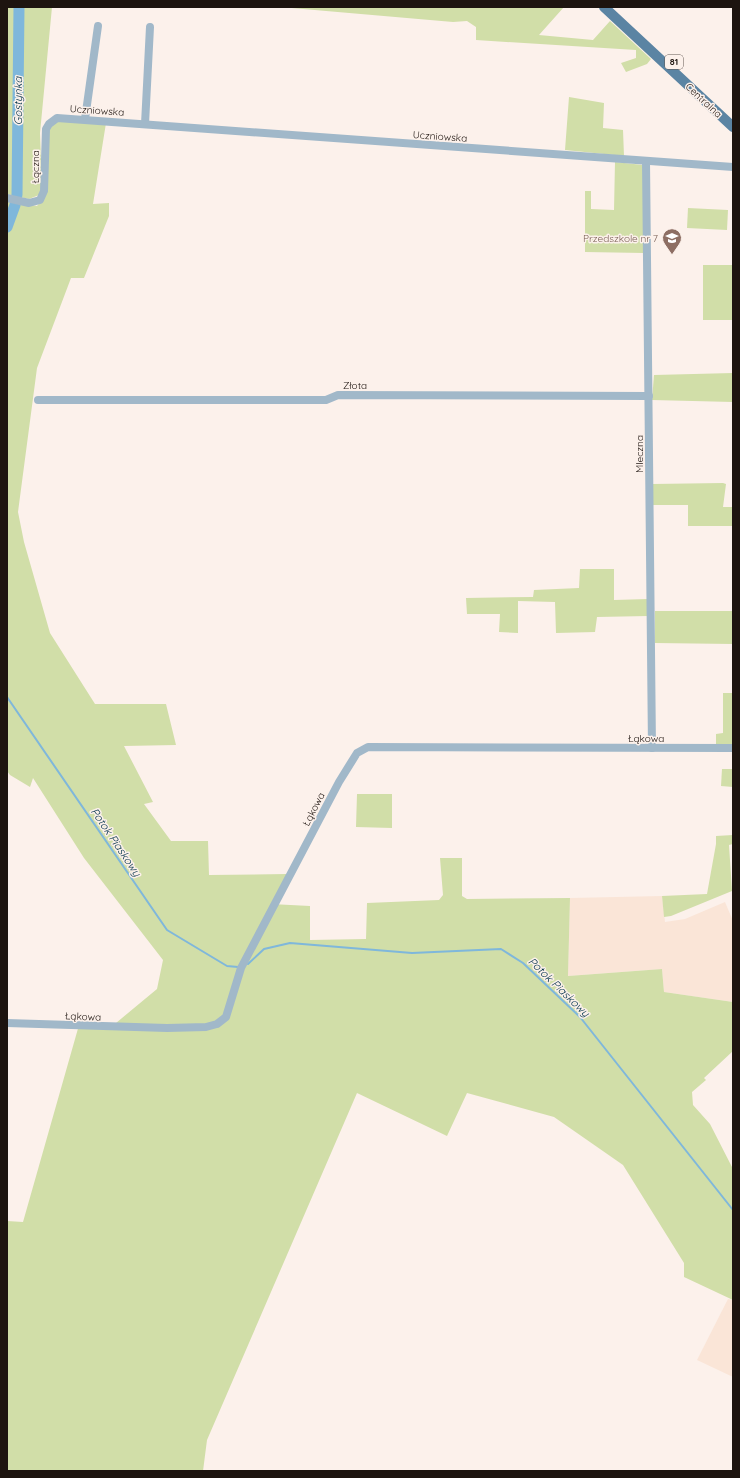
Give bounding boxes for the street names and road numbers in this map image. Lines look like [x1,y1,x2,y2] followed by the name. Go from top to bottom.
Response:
[665,55,683,69] road number: 81
[683,80,725,121] street label: Centralna
[69,102,125,119] street label: Uczniowska
[412,128,468,145] street label: Uczniowska
[29,150,42,184] street label: Łączna
[343,379,367,392] street label: Złota
[633,435,646,473] street label: Mleczna
[628,732,664,745] street label: Łąkowa
[299,790,328,829] street label: Łąkowa
[64,1009,102,1024] street label: Łąkowa

